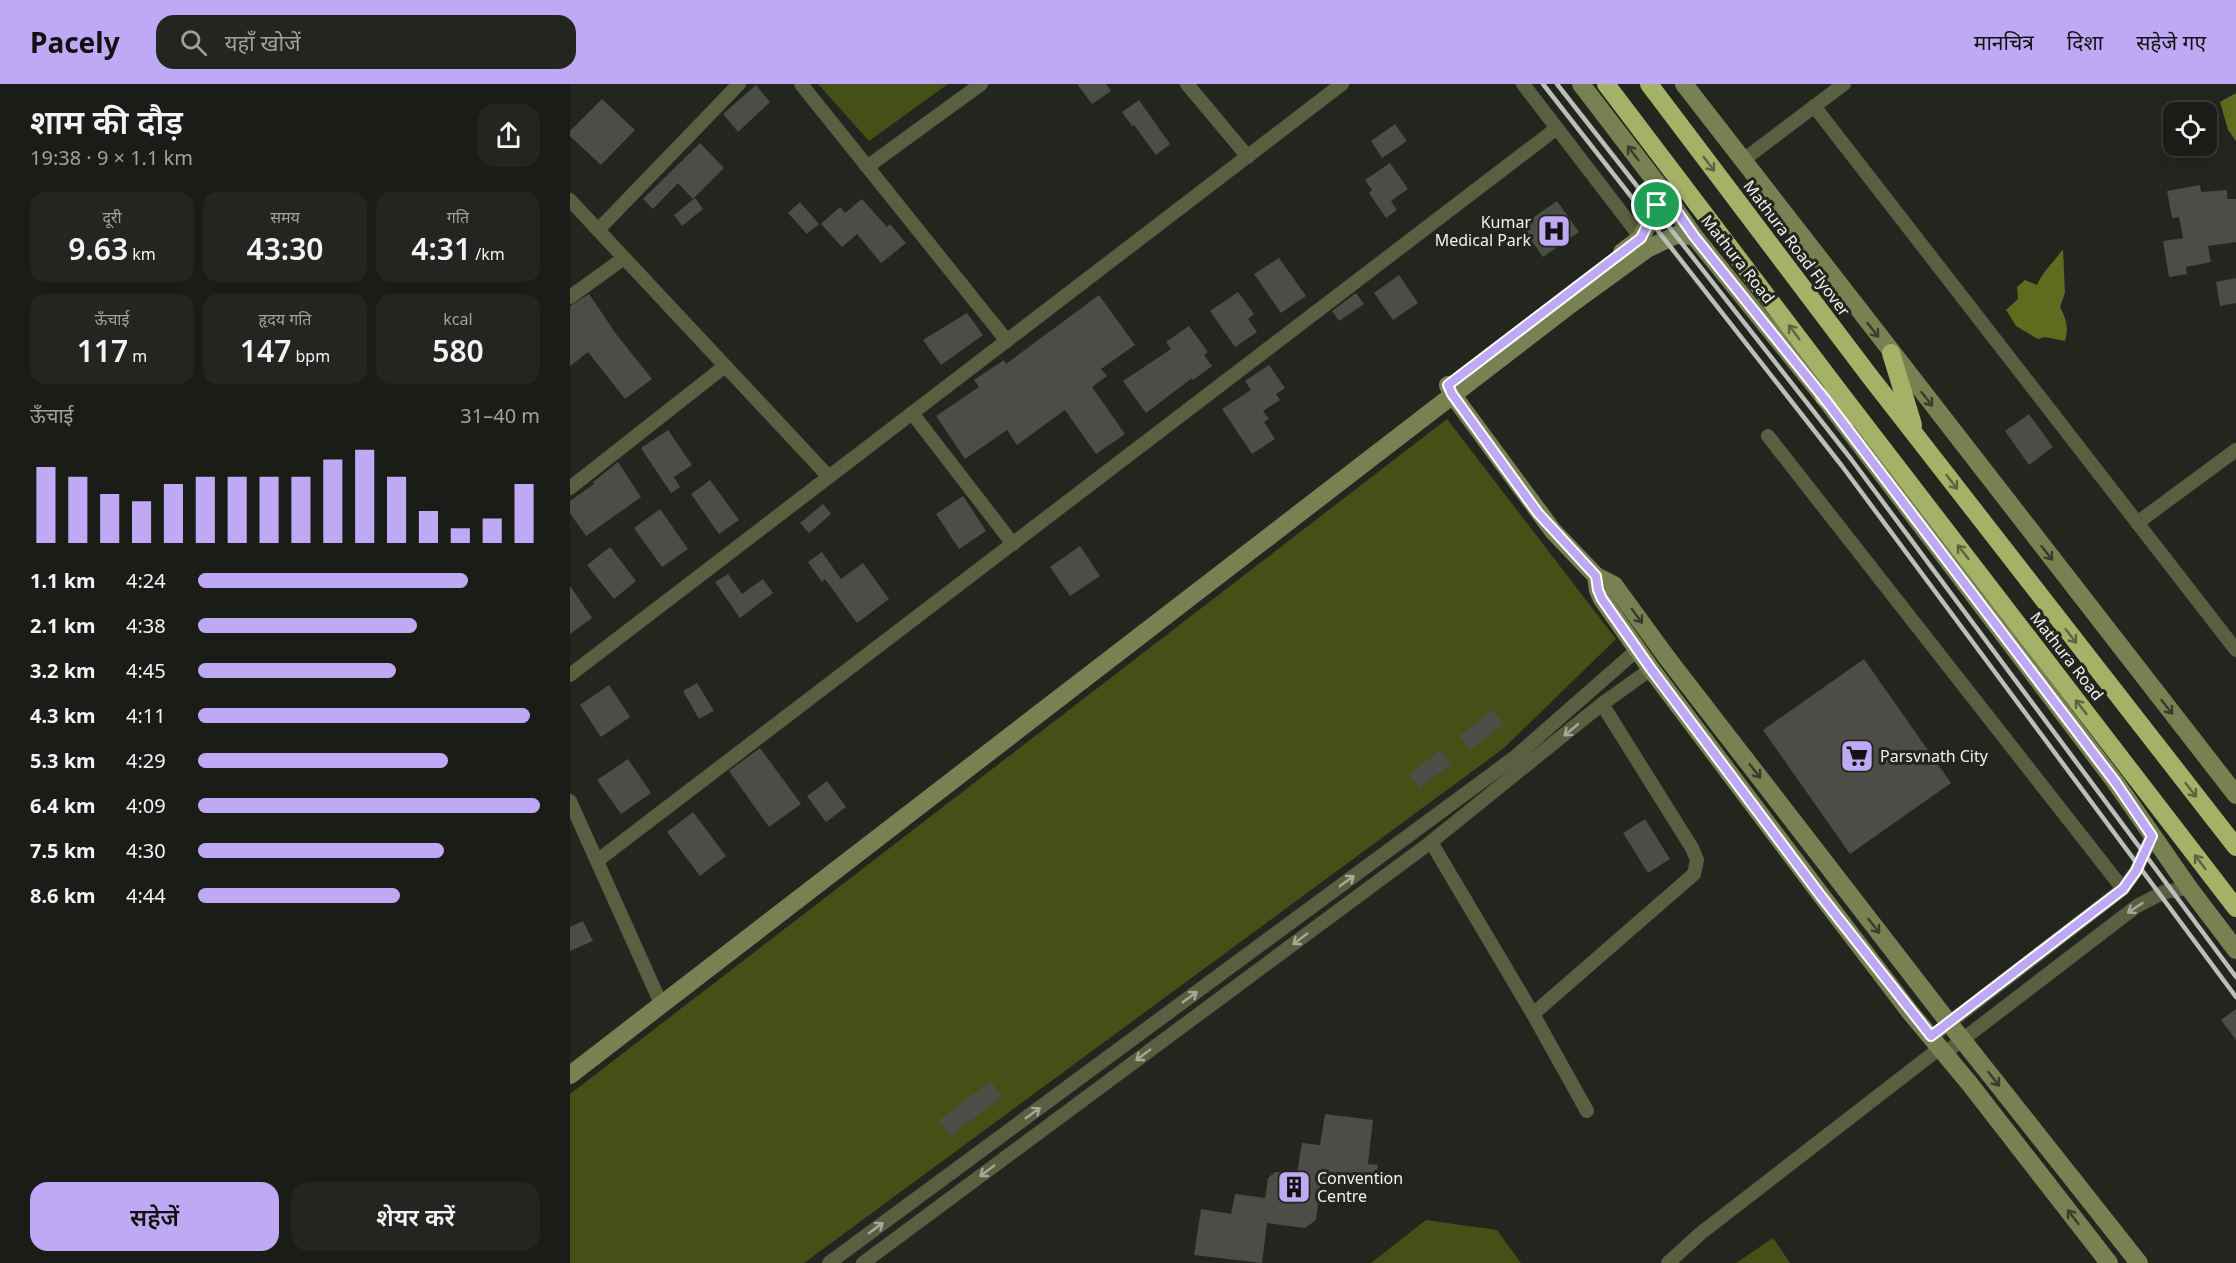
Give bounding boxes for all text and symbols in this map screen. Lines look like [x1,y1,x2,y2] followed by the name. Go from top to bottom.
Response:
[156,15,576,69] search box
[30,23,120,61] text: Pacely
[177,26,210,59] icon: search
[225,27,301,57] text: यहाँ खोजें
[1974,28,2034,56] text: मानचित्र
[2067,28,2103,56] text: दिशा
[2136,28,2206,56] text: सहेजे गए
[30,99,183,144] text: शाम की दौड़
[2163,102,2217,156] map controls
[2163,102,2217,156] button: locate
[477,104,540,167] button: share
[30,144,193,171] text: 19:38 · 9 × 1.1 km
[1627,145,1640,161] one-way arrow
[1703,156,1716,172] one-way arrow
[1739,176,1856,321] street label: Mathura Road Flyover
[1631,179,1682,230] pin
[1640,188,1673,221] icon: arrive
[102,206,122,228] text: दूरी
[270,206,300,228] text: समय
[447,206,469,228] text: गति
[1696,210,1780,308] street label: Mathura Road
[1435,211,1531,251] place label: Kumar Medical Park
[1536,213,1572,249] hospital icon: Kumar Medical Park
[68,228,128,269] text: 9.63
[247,228,323,269] text: 43:30
[411,228,471,269] text: 4:31
[128,243,156,265] text: km
[471,243,505,265] text: /km
[95,308,129,330] text: ऊँचाई
[258,308,312,330] text: हृदय गति
[443,308,473,330] text: kcal
[1867,322,1880,338] one-way arrow
[1788,325,1801,341] one-way arrow
[77,330,128,371] text: 117
[240,330,291,371] text: 147
[432,330,484,371] text: 580
[128,345,147,367] text: m
[291,345,330,367] text: bpm
[1921,391,1934,407] one-way arrow
[30,402,73,429] text: ऊँचाई
[460,402,540,429] text: 31–40 m
[1945,473,1958,489] one-way arrow
[1956,545,1969,561] one-way arrow
[2041,545,2054,561] one-way arrow
[30,567,96,594] text: 1.1 km
[126,567,166,594] text: 4:24
[1631,607,1643,623] one-way arrow
[2025,607,2109,705] street label: Mathura Road
[30,612,96,639] text: 2.1 km
[126,612,166,639] text: 4:38
[2065,627,2078,643] one-way arrow
[30,657,96,684] text: 3.2 km
[126,657,166,684] text: 4:45
[2075,699,2088,715] one-way arrow
[2161,699,2174,715] one-way arrow
[30,702,96,729] text: 4.3 km
[126,702,166,729] text: 4:11
[1564,723,1579,737] one-way arrow
[1839,738,1875,774] supermarket icon: Parsvnath City
[1880,745,1989,767] place label: Parsvnath City
[30,747,96,774] text: 5.3 km
[126,747,166,774] text: 4:29
[1748,763,1761,779] one-way arrow
[2185,781,2198,797] one-way arrow
[30,792,96,819] text: 6.4 km
[126,792,166,819] text: 4:09
[30,837,96,864] text: 7.5 km
[126,837,166,864] text: 4:30
[2194,854,2207,870] one-way arrow
[1338,875,1354,887] one-way arrow
[30,882,96,909] text: 8.6 km
[126,882,166,909] text: 4:44
[2126,902,2143,915] one-way arrow
[1867,917,1880,933] one-way arrow
[1293,933,1309,945] one-way arrow
[1181,991,1197,1003] one-way arrow
[1136,1049,1152,1061] one-way arrow
[1987,1071,2000,1087] one-way arrow
[1024,1106,1040,1119] one-way arrow
[979,1165,995,1177] one-way arrow
[1317,1167,1403,1207] place label: Convention Centre
[1276,1169,1312,1205] building icon: Convention Centre
[30,1182,279,1251] button: सहेजें
[291,1182,540,1251] button: शेयर करें
[2067,1209,2080,1225] one-way arrow
[867,1222,883,1235] one-way arrow

